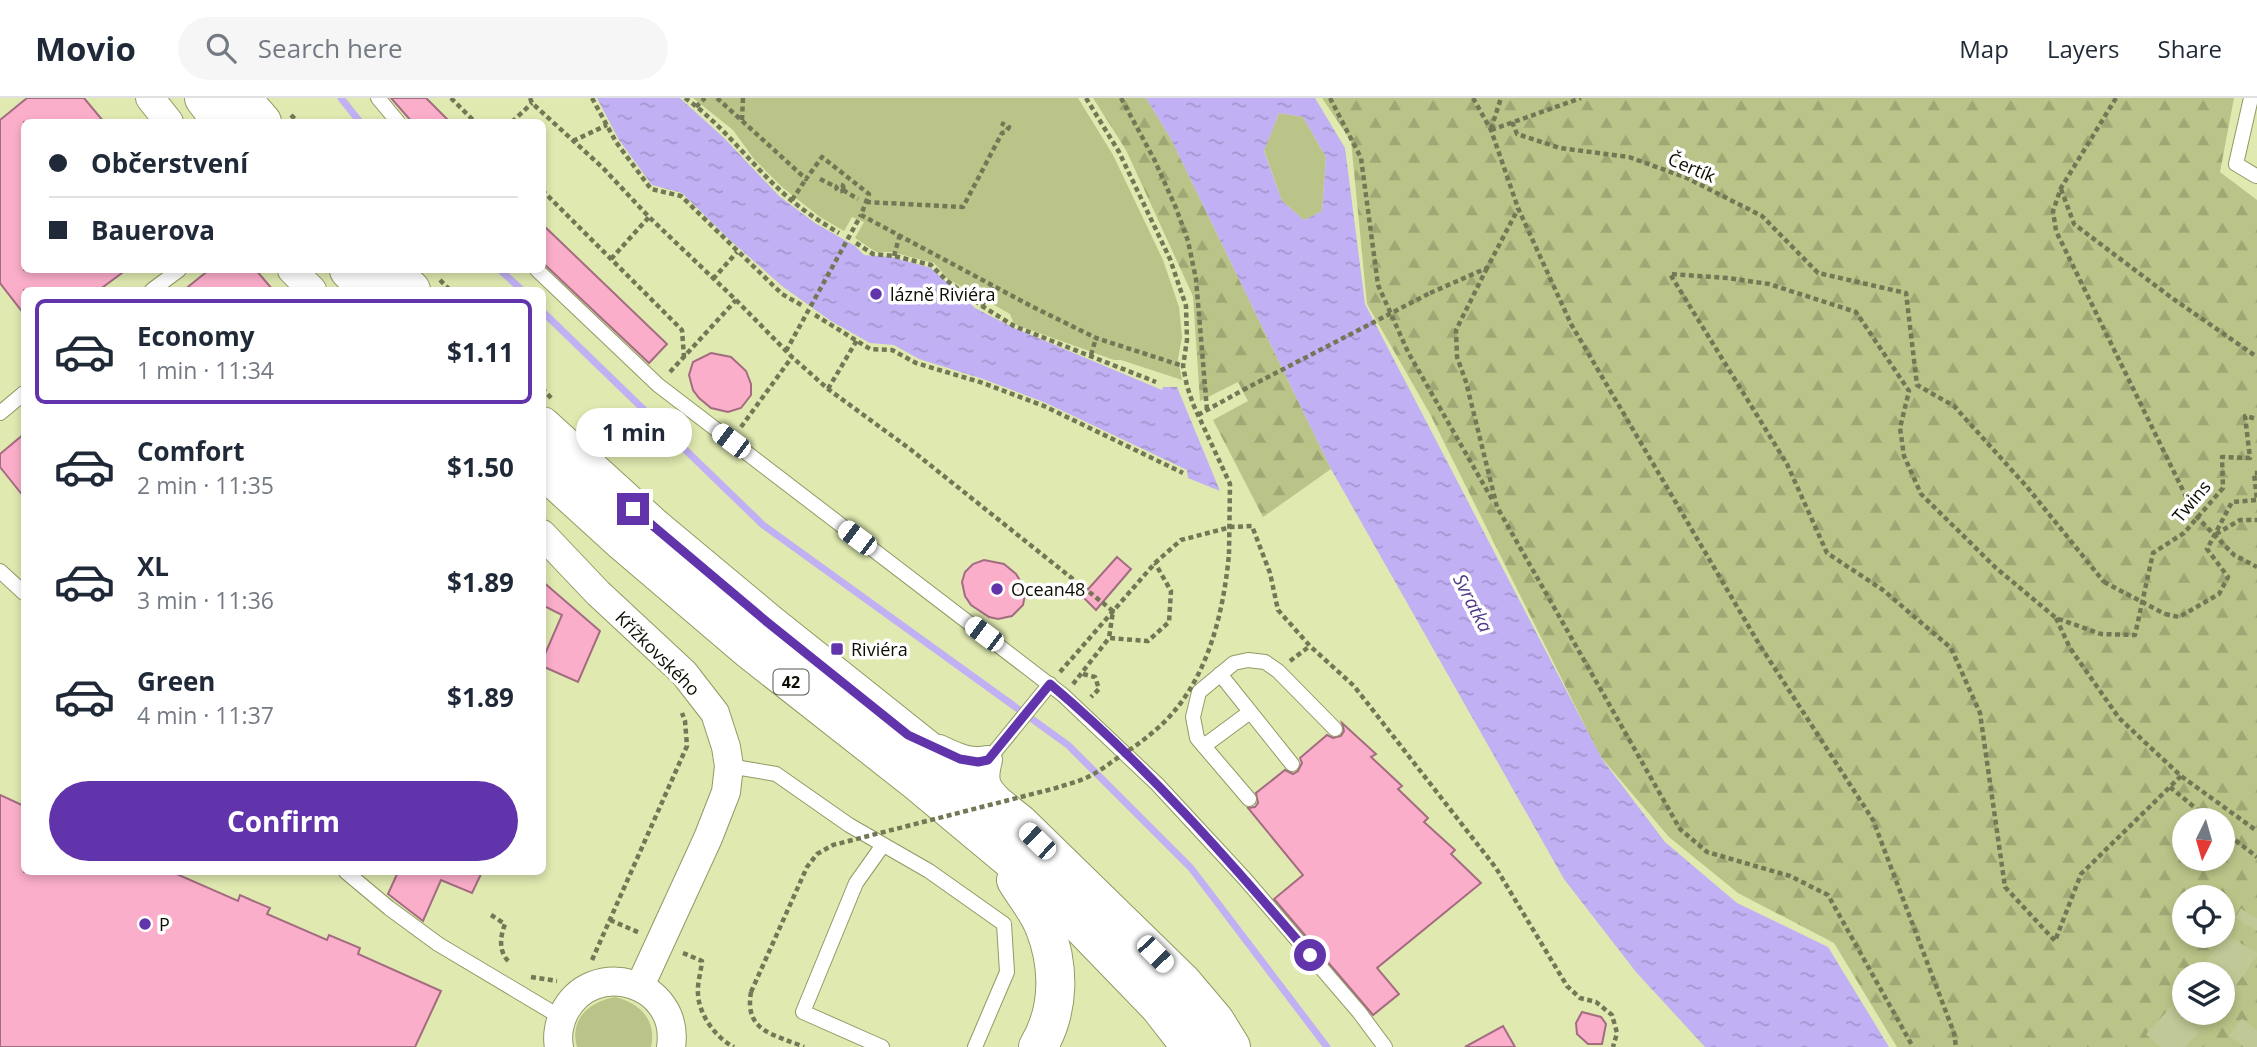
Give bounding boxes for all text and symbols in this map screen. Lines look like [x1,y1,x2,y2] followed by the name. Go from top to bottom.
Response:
[178,17,668,80] search box
[35,26,136,71] text: Movio
[202,29,240,67] icon: search
[258,30,403,66] text: Search here
[1959,32,2009,65] text: Map
[2047,32,2120,65] text: Layers
[2158,32,2222,65] text: Share
[91,145,248,181] text: Občerstvení
[1665,146,1720,188] street label: Čertík
[91,212,215,248] text: Bauerova
[890,282,995,306] place label: lázně Riviéra
[868,286,884,302] marker: lázně Riviéra
[137,318,255,354] text: Economy
[53,320,116,383] icon: car
[447,334,514,370] text: $1.11
[137,354,274,386] text: 1 min · 11:34
[575,408,691,456] callout: 1 min
[602,416,666,448] text: 1 min
[708,420,755,462] car
[137,433,244,469] text: Comfort
[53,435,116,498] icon: car
[447,449,514,485] text: $1.50
[137,469,274,501] text: 2 min · 11:35
[2166,475,2216,527] street label: Twins
[617,493,649,525] route end
[834,517,881,559] car
[137,548,169,584] text: XL
[53,550,116,613] icon: car
[447,564,514,600] text: $1.89
[1447,569,1499,637] water label: Svratka
[1011,577,1085,601] place label: Ocean48
[989,581,1005,597] marker: Ocean48
[137,584,274,616] text: 3 min · 11:36
[610,605,706,701] street label: Křížkovského
[961,613,1008,655] car
[851,637,908,661] place label: Riviéra
[829,641,845,657] marker: Riviéra
[137,663,215,699] text: Green
[53,665,116,728] icon: car
[774,670,808,694] road number: 42
[447,679,514,715] text: $1.89
[137,699,274,731] text: 4 min · 11:37
[49,781,518,861] button: Confirm
[2172,808,2235,872] north arrow
[2172,808,2235,1025] map controls
[1015,819,1060,863] car
[2172,885,2235,948] button: locate
[159,912,170,936] place label: P
[137,916,153,932] marker: P
[1133,932,1178,976] car
[1294,939,1326,971] route start
[2172,962,2235,1025] button: layers

